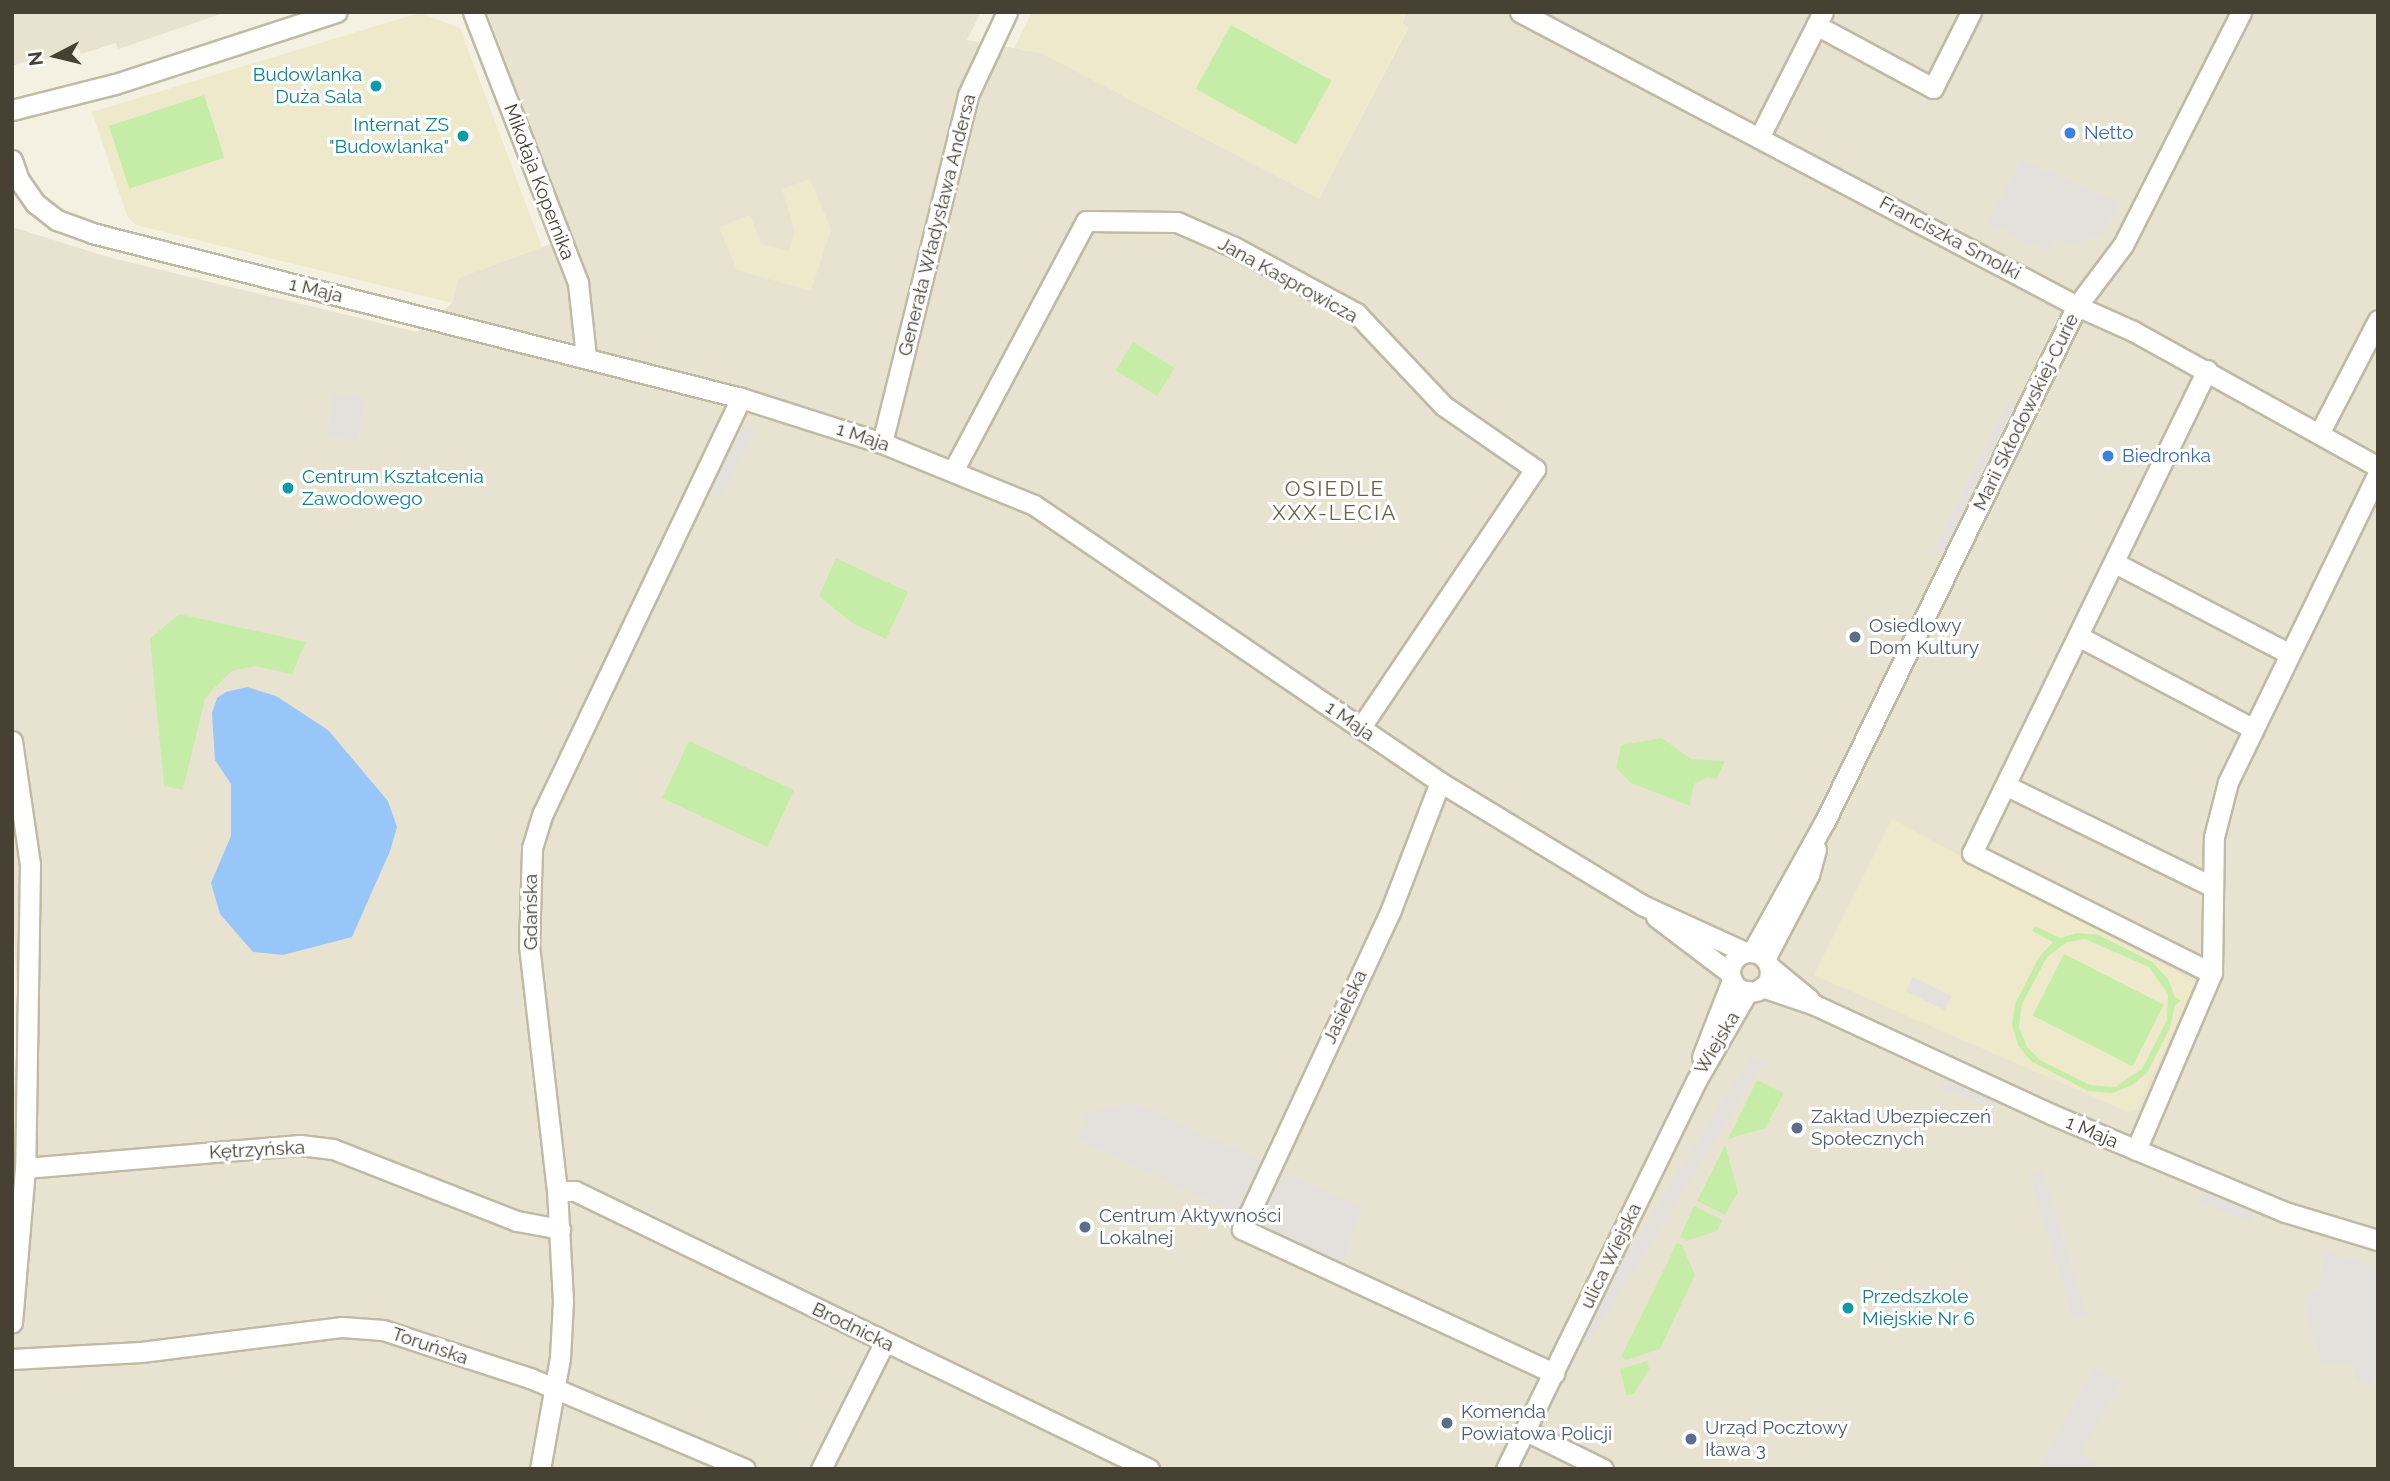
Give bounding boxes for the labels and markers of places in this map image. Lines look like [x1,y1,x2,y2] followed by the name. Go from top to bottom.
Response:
[253,64,362,108] place label: Budowlanka Duża Sala
[368,78,384,94] marker: Budowlanka Duża Sala
[329,114,449,158] place label: Internat ZS "Budowlanka"
[2084,122,2133,144] place label: Netto
[2062,125,2078,141] marker: Netto
[455,128,471,144] marker: Internat ZS "Budowlanka"
[2122,445,2211,467] place label: Biedronka
[2100,448,2116,464] marker: Biedronka
[302,466,484,510] place label: Centrum Kształcenia Zawodowego
[280,480,296,496] marker: Centrum Kształcenia Zawodowego
[1869,615,1979,659] place label: Osiedlowy Dom Kultury
[1847,629,1863,645] marker: Osiedlowy Dom Kultury
[1811,1106,1991,1150] place label: Zakład Ubezpieczeń Społecznych
[1789,1120,1805,1136] marker: Zakład Ubezpieczeń Społecznych
[1099,1205,1282,1249] place label: Centrum Aktywności Lokalnej
[1077,1219,1093,1235] marker: Centrum Aktywności Lokalnej
[1862,1286,1975,1330] place label: Przedszkole Miejskie Nr 6
[1840,1300,1856,1316] marker: Przedszkole Miejskie Nr 6
[1461,1401,1612,1445] place label: Komenda Powiatowa Policji
[1439,1415,1455,1431] marker: Komenda Powiatowa Policji
[1705,1417,1848,1461] place label: Urząd Pocztowy Iława 3
[1683,1431,1699,1447] marker: Urząd Pocztowy Iława 3

